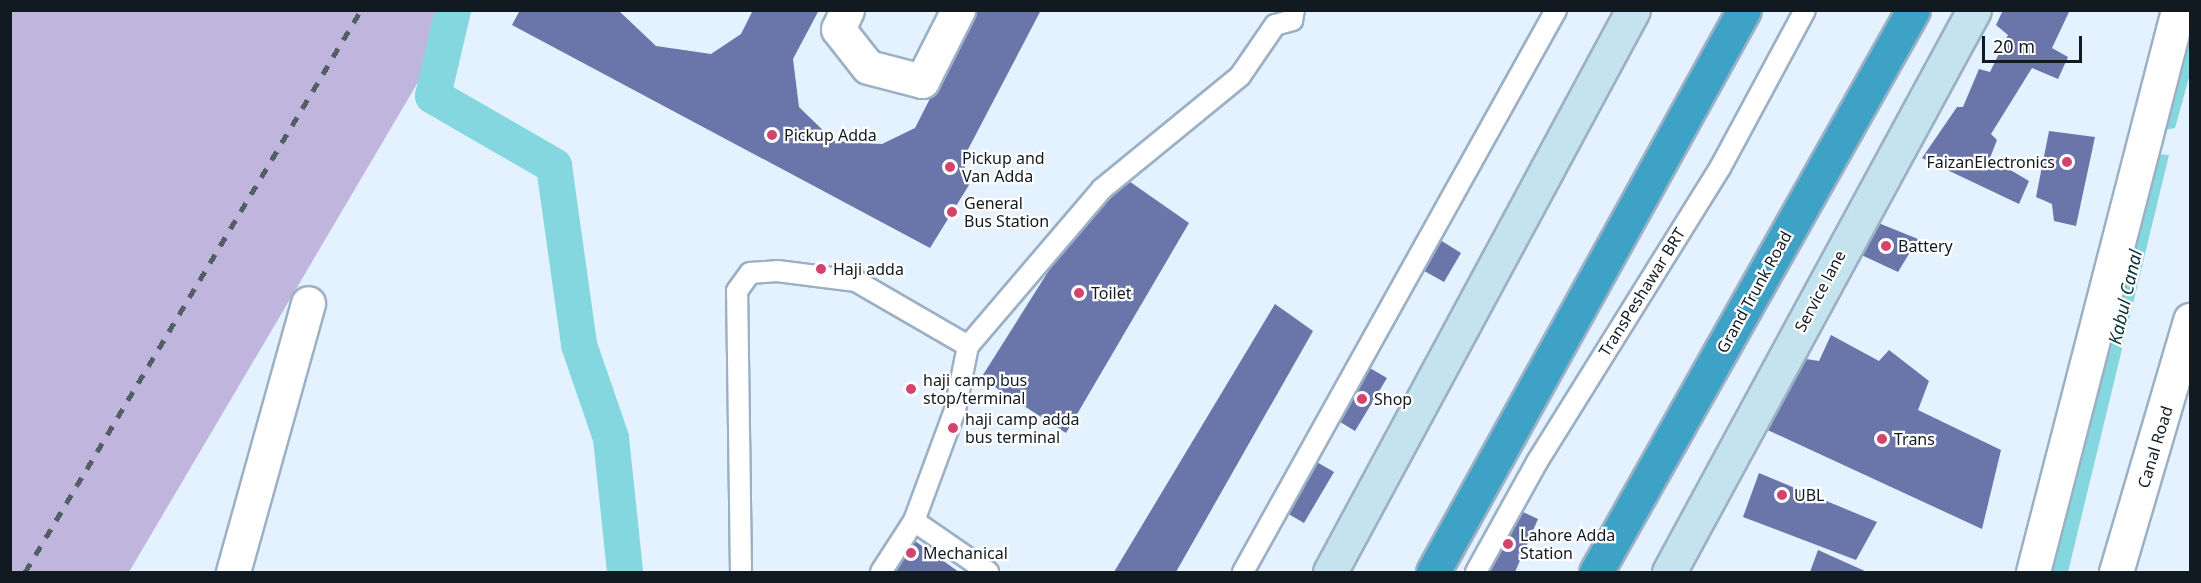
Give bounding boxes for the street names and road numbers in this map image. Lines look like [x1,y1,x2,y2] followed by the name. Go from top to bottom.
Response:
[1595,224,1689,360] street label: TransPeshawar BRT
[1713,228,1795,356] street label: Grand Trunk Road
[1791,247,1849,335] street label: Service lane
[2133,404,2177,490] street label: Canal Road

